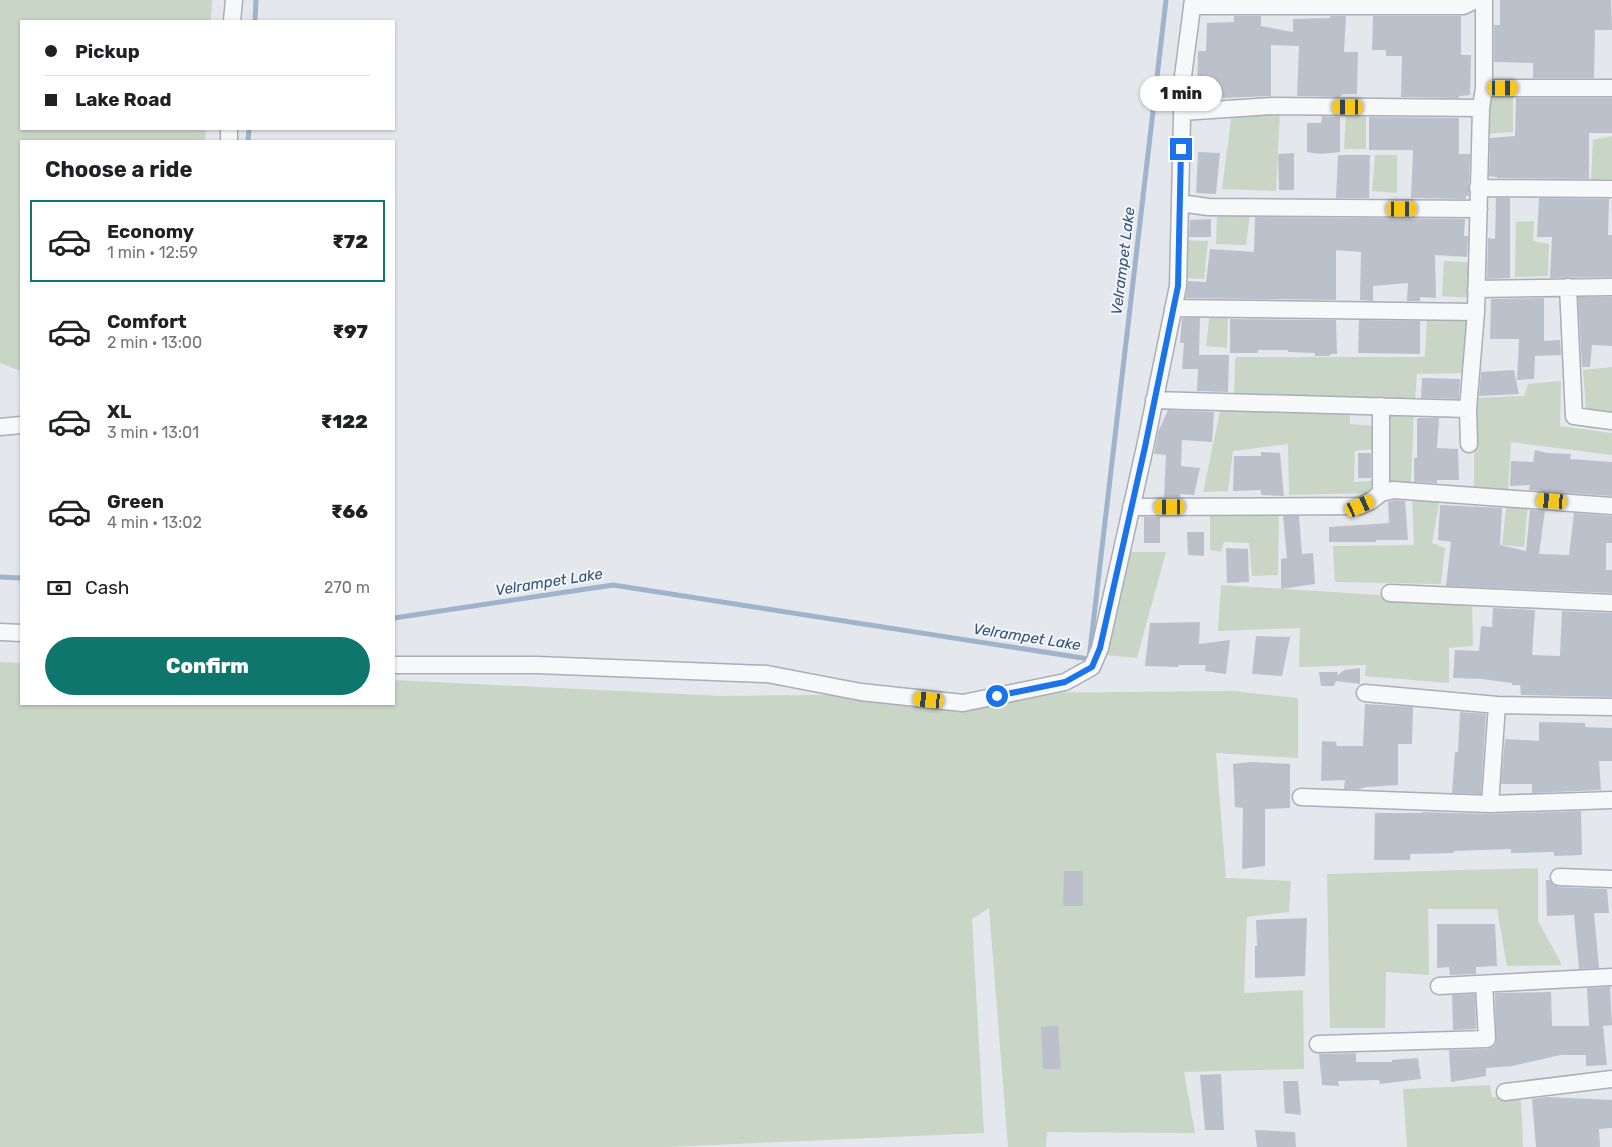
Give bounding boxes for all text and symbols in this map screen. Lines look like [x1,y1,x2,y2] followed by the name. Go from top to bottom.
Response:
[75,40,140,63] text: Pickup
[1140,76,1222,112] callout: 1 min
[1488,81,1518,96] car
[1160,84,1202,103] text: 1 min
[75,88,171,111] text: Lake Road
[1333,100,1363,115] car
[1170,138,1192,160] route end
[45,156,192,183] text: Choose a ride
[1387,202,1417,217] car
[1107,205,1139,316] water label: Velrampet Lake
[47,219,92,264] icon: car
[107,220,194,243] text: Economy
[332,230,368,253] text: ₹72
[107,243,198,262] text: 1 min · 12:59
[47,309,92,354] icon: car
[107,310,187,333] text: Comfort
[333,320,368,343] text: ₹97
[107,333,202,352] text: 2 min · 13:00
[47,399,92,444] icon: car
[107,400,131,423] text: XL
[321,410,368,433] text: ₹122
[107,423,199,442] text: 3 min · 13:01
[47,489,92,534] icon: car
[107,490,164,513] text: Green
[1536,492,1567,510] car
[1343,493,1376,519] car
[331,500,368,523] text: ₹66
[1155,500,1185,515] car
[107,513,202,532] text: 4 min · 13:02
[494,565,605,599] water label: Velrampet Lake
[45,574,73,602] icon: cash
[85,576,129,599] text: Cash
[324,578,370,597] text: 270 m
[972,620,1083,654] water label: Velrampet Lake
[45,637,370,695] button: Confirm
[986,685,1008,707] route start
[913,691,944,709] car

